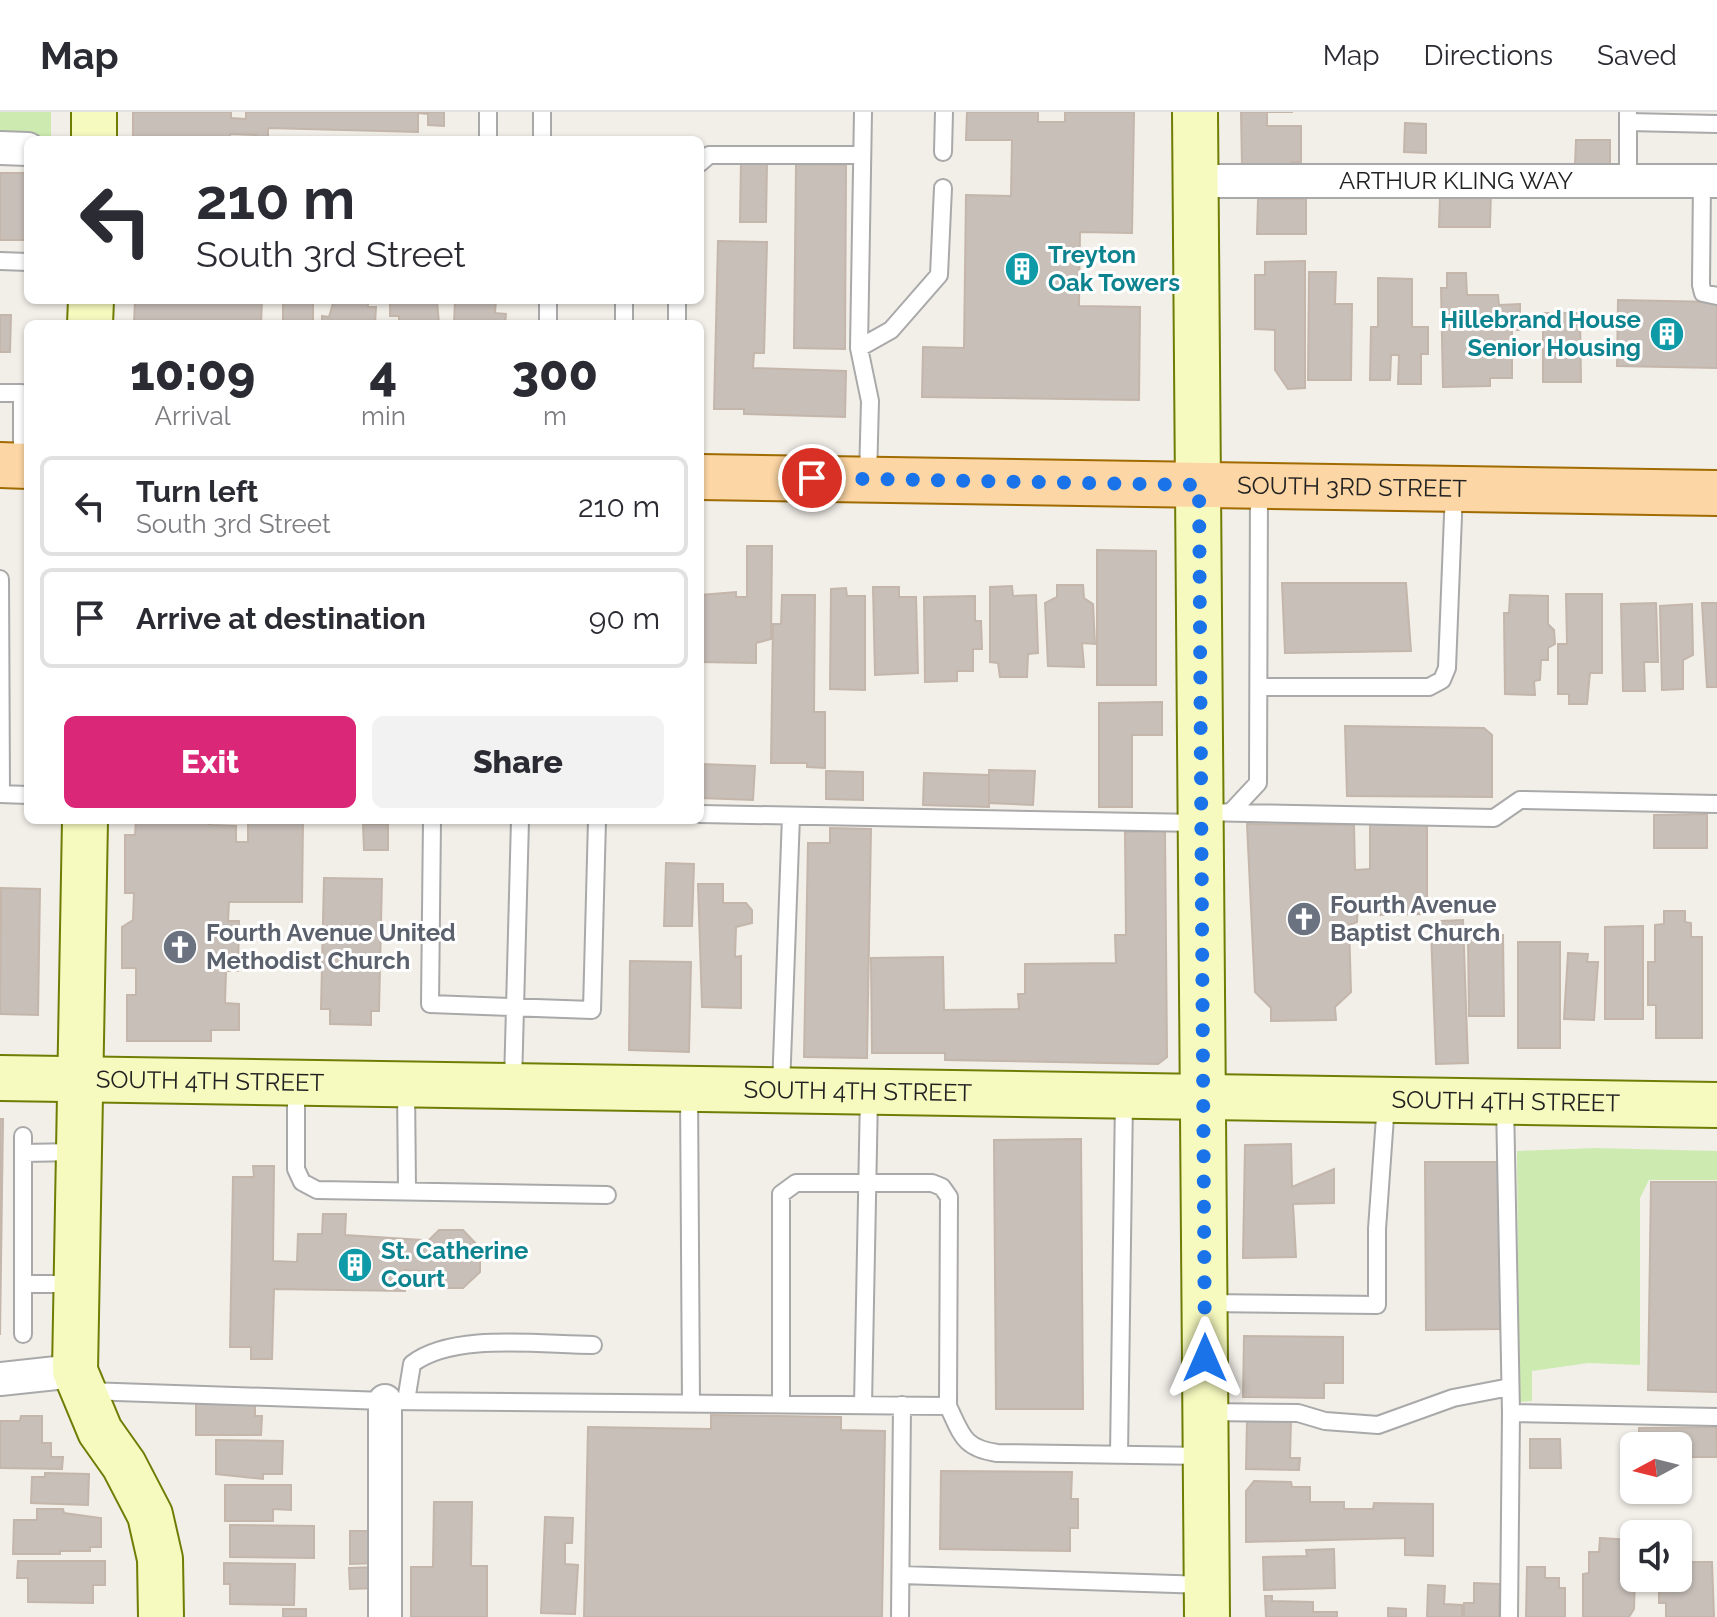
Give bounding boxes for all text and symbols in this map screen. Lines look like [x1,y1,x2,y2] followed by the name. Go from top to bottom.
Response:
[40,33,119,78] text: Map
[1323,39,1380,72] text: Map
[1424,39,1553,72] text: Directions
[1597,39,1677,72] text: Saved
[196,166,355,232] text: 210 m
[1339,166,1573,195] street label: ARTHUR KLING WAY
[64,168,168,272] icon: left
[196,233,466,275] text: South 3rd Street
[1048,240,1180,297] place label: Treyton Oak Towers
[1003,250,1041,288] building icon: Treyton Oak Towers
[1440,305,1641,362] place label: Hillebrand House Senior Housing
[1648,315,1686,353] building icon: Hillebrand House Senior Housing
[130,345,255,401] text: 10:09
[370,345,397,401] text: 4
[512,345,598,401] text: 300
[154,401,231,431] text: Arrival
[361,401,406,431] text: min
[543,401,567,431] text: m
[778,444,846,512] pin
[790,456,834,500] icon: arrive
[1237,470,1467,503] street label: SOUTH 3RD STREET
[136,474,258,509] text: Turn left
[68,484,112,528] icon: left
[578,489,660,524] text: 210 m
[136,509,331,539] text: South 3rd Street
[68,596,112,640] icon: arrive
[136,601,426,636] text: Arrive at destination
[589,601,660,636] text: 90 m
[64,716,356,808] button: Exit
[372,716,664,808] button: Share
[1330,890,1500,947] place label: Fourth Avenue Baptist Church
[1285,900,1323,938] church icon: Fourth Avenue Baptist Church
[206,918,456,975] place label: Fourth Avenue United Methodist Church
[161,928,199,966] church icon: Fourth Avenue United Methodist Church
[96,1065,325,1097] street label: SOUTH 4TH STREET
[743,1075,973,1107] street label: SOUTH 4TH STREET
[1391,1085,1621,1117] street label: SOUTH 4TH STREET
[381,1236,528,1293] place label: St. Catherine Court
[336,1246,374,1284] building icon: St. Catherine Court
[1163,1316,1247,1400] position arrow
[1620,1432,1692,1504] north arrow
[1620,1432,1692,1592] map controls
[1620,1520,1692,1592] button: sound

